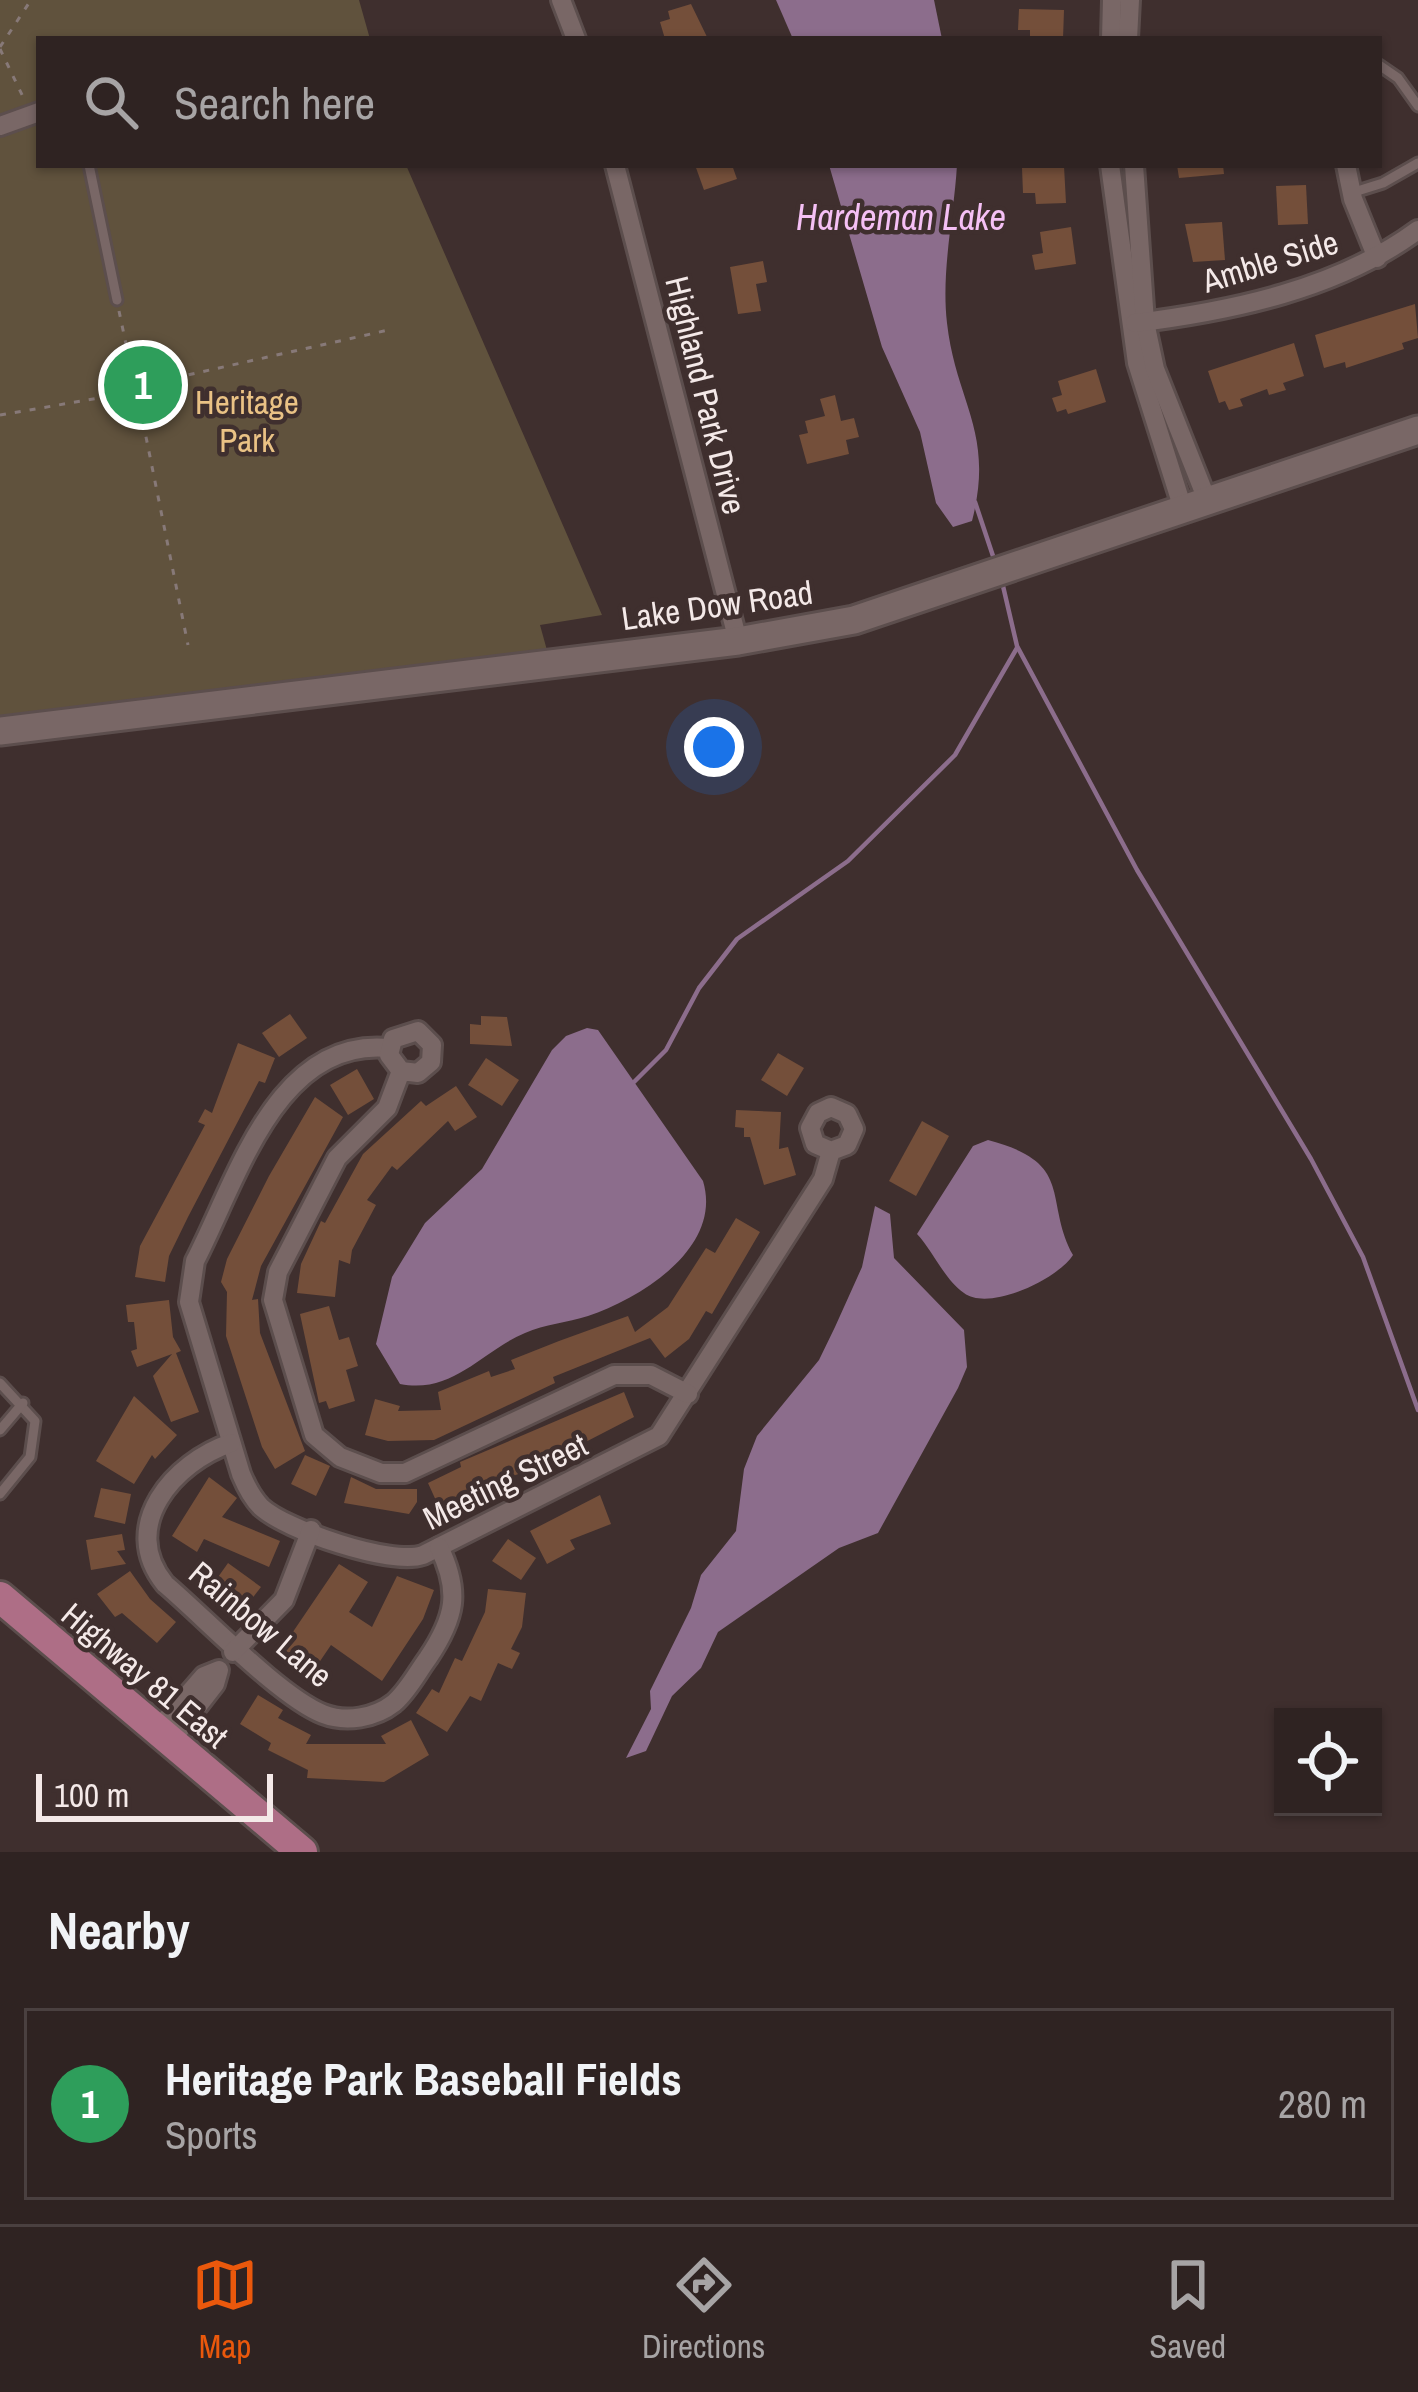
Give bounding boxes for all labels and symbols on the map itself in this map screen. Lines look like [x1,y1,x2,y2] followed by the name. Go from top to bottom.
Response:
[796,193,1006,241] water label: Hardeman Lake
[1196,220,1343,303] street label: Amble Side
[655,271,757,519] street label: Highland Park Drive
[104,340,182,430] pin: 1
[195,380,299,462] park label: Heritage Park
[619,570,815,640] street label: Lake Dow Road
[684,717,744,777] your location
[416,1422,594,1540] street label: Meeting Street
[180,1551,342,1697] street label: Rainbow Lane
[53,1592,237,1758] street label: Highway 81 East
[36,1768,273,1821] scale bar

